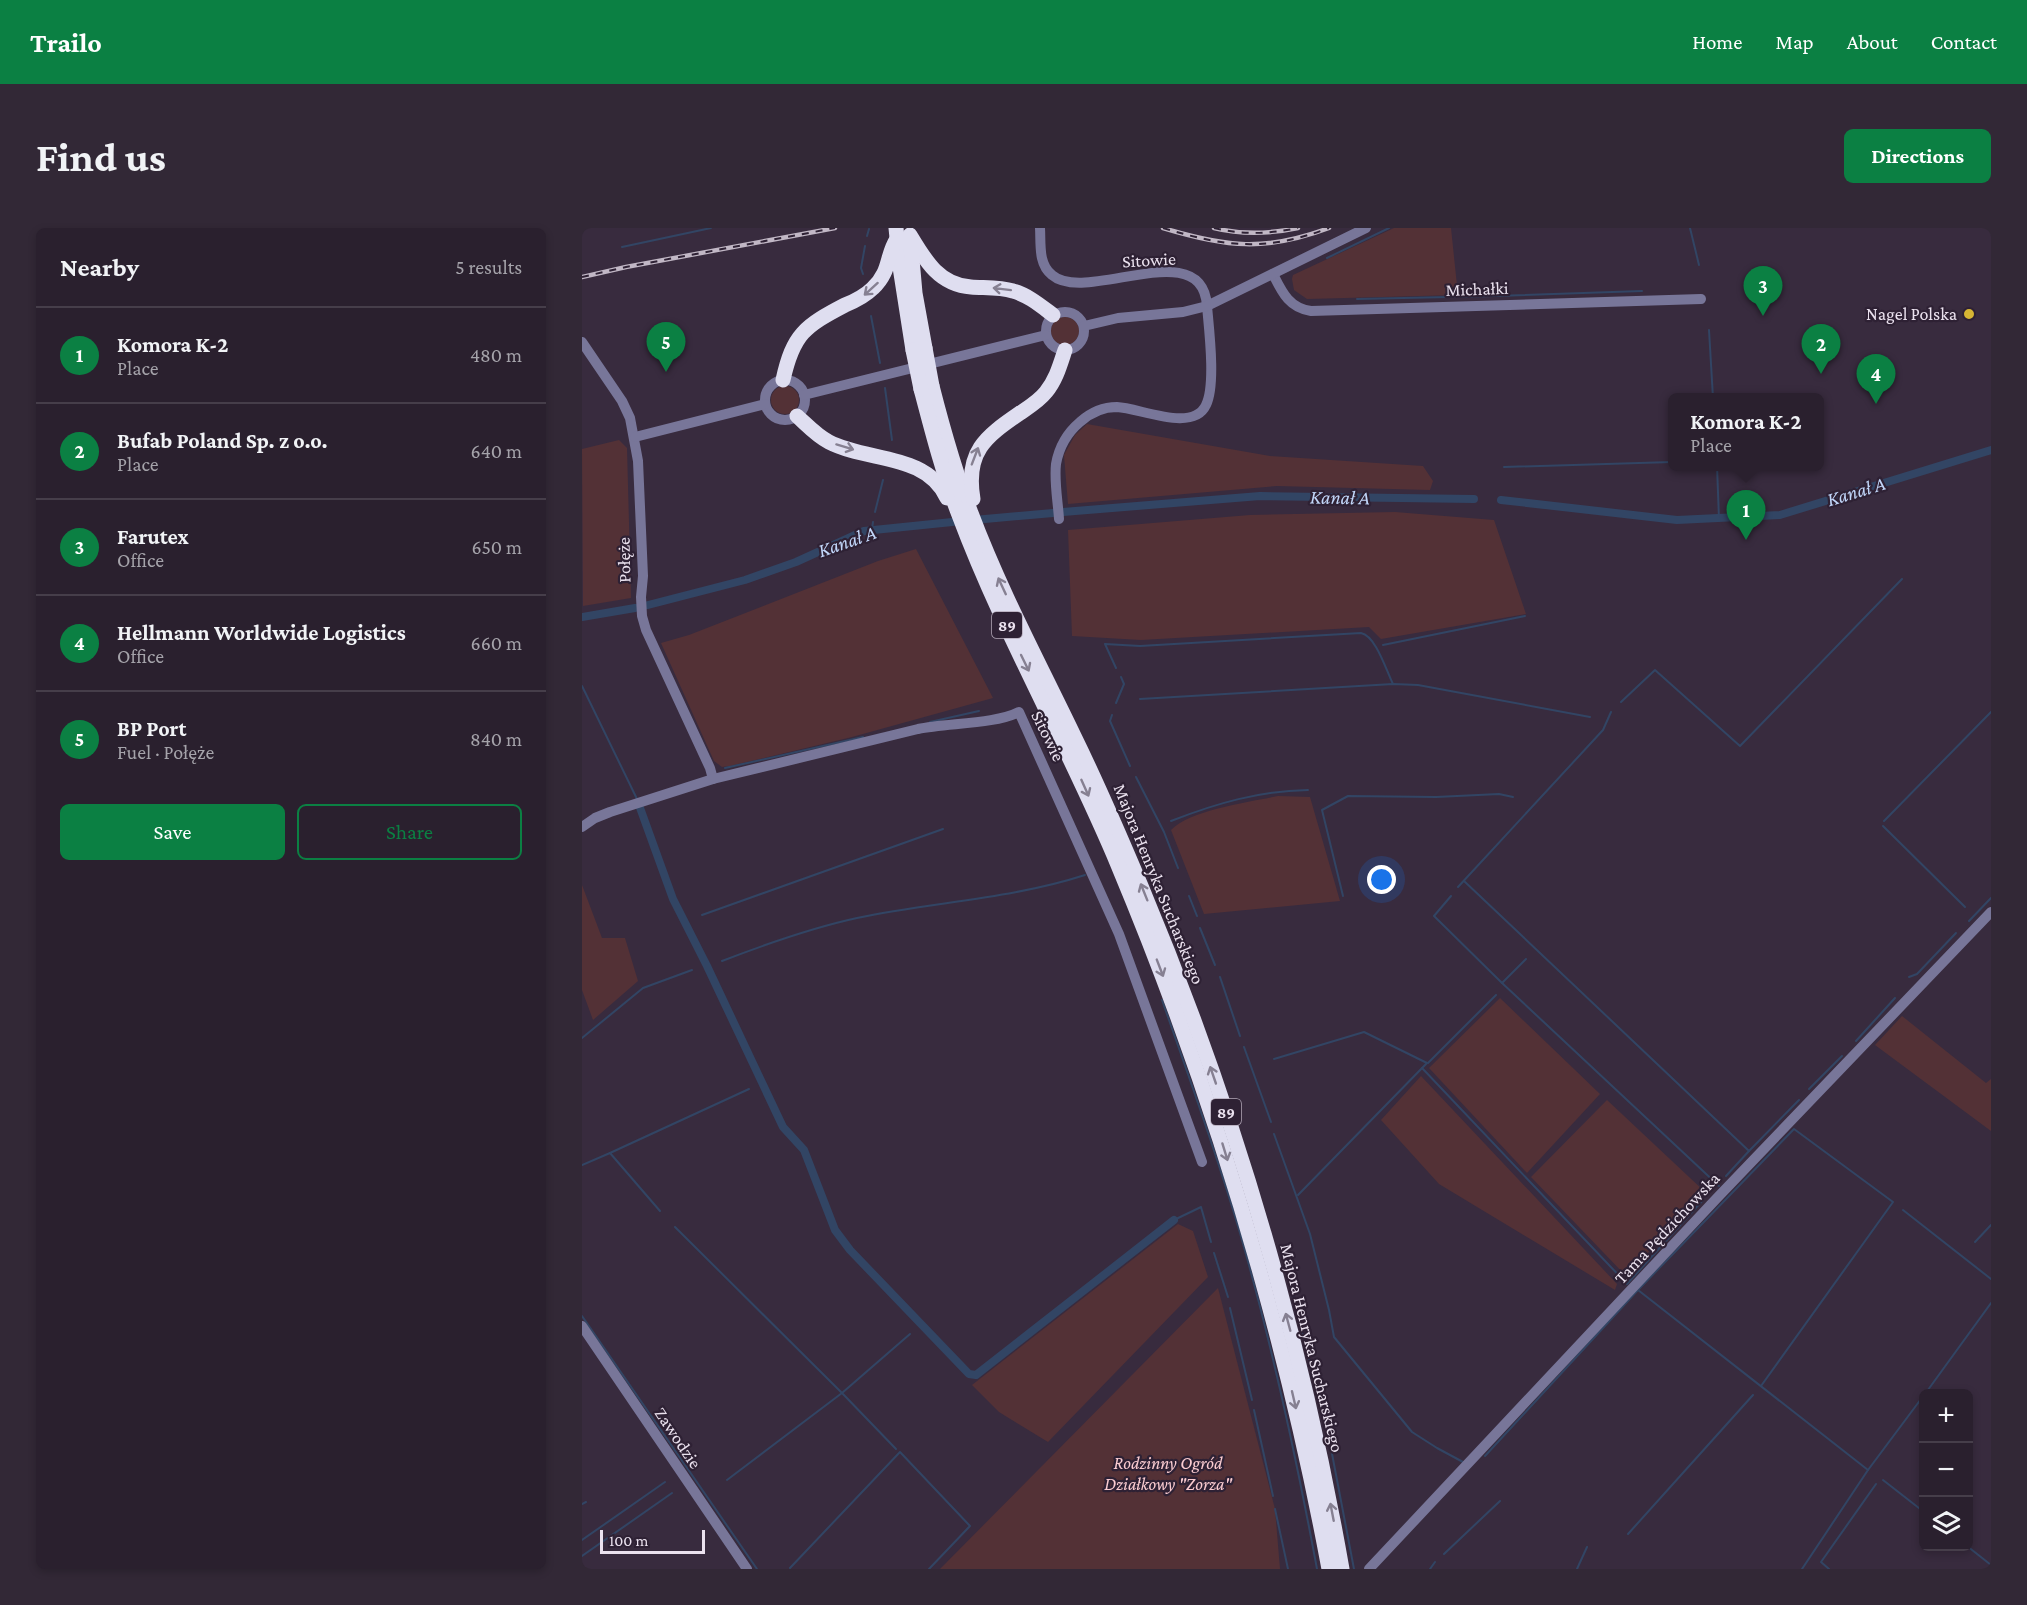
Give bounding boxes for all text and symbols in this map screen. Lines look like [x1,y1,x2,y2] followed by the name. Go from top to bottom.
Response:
[30,27,102,58] text: Trailo
[1692,30,1742,54] text: Home
[1775,30,1814,54] text: Map
[1847,30,1898,54] text: About
[1931,30,1997,54] text: Contact
[1844,129,1991,183] button: Directions
[36,133,166,180] text: Find us
[1122,249,1176,271] street label: Sitowie
[60,253,139,282] text: Nearby
[455,256,522,278] text: 5 results
[1744,266,1782,316] pin: 3
[1445,278,1509,300] street label: Michałki
[864,282,879,296] one-way arrow
[993,284,1012,295] one-way arrow
[1866,304,1957,324] place label: Nagel Polska
[1962,307,1976,321] marker: Nagel Polska
[646,322,686,372] pin: 5
[1802,324,1840,374] pin: 2
[117,332,228,357] text: Komora K-2
[76,344,83,366] text: 1
[470,344,522,366] text: 480 m
[1856,354,1896,404] pin: 4
[117,357,159,379] text: Place
[1668,393,1824,471] popup
[1690,409,1802,434] text: Komora K-2
[117,428,328,453] text: Bufab Poland Sp. z o.o.
[1690,434,1732,456] text: Place
[74,440,85,462] text: 2
[470,440,522,462] text: 640 m
[835,442,854,453] one-way arrow
[971,448,982,466] one-way arrow
[117,453,159,475] text: Place
[1824,472,1888,510] water label: Kanał A
[1310,485,1370,509] water label: Kanał A
[1726,490,1766,540] pin: 1
[815,521,879,561] water label: Kanał A
[117,524,189,549] text: Farutex
[75,536,84,558] text: 3
[472,536,522,558] text: 650 m
[614,537,634,583] street label: Połęże
[117,549,164,571] text: Office
[996,577,1007,595] one-way arrow
[992,612,1022,638] road number: 89
[117,620,406,645] text: Hellmann Worldwide Logistics
[74,632,85,654] text: 4
[471,632,522,654] text: 660 m
[117,645,164,667] text: Office
[1020,653,1031,671] one-way arrow
[1027,707,1069,765] street label: Sitowie
[117,716,186,741] text: BP Port
[75,728,84,750] text: 5
[470,728,522,750] text: 840 m
[117,741,214,763] text: Fuel · Połęże
[1079,778,1091,796] one-way arrow
[1109,781,1208,987] street label: Majora Henryka Sucharskiego
[60,804,285,860] button: Save
[297,804,522,860] button: Share
[1367,865,1396,894] your location
[1138,884,1149,902] one-way arrow
[1155,958,1166,976] one-way arrow
[1207,1066,1218,1085] one-way arrow
[1211,1099,1241,1125] road number: 89
[1220,1142,1231,1161] one-way arrow
[1610,1168,1724,1288] street label: Tama Pędzichowska
[1275,1242,1348,1455] street label: Majora Henryka Sucharskiego
[1282,1312,1293,1331] one-way arrow
[1919,1389,1973,1551] map controls
[1919,1389,1973,1443] button: +
[1288,1390,1300,1409] one-way arrow
[650,1404,706,1472] street label: Zawodzie
[1919,1443,1973,1497] button: −
[1104,1453,1233,1494] park label: Rodzinny Ogród Działkowy "Zorza"
[1919,1497,1973,1551] button: layers
[1326,1502,1337,1522] one-way arrow
[600,1527,705,1554] scale bar
[609,1532,648,1549] text: 100 m

